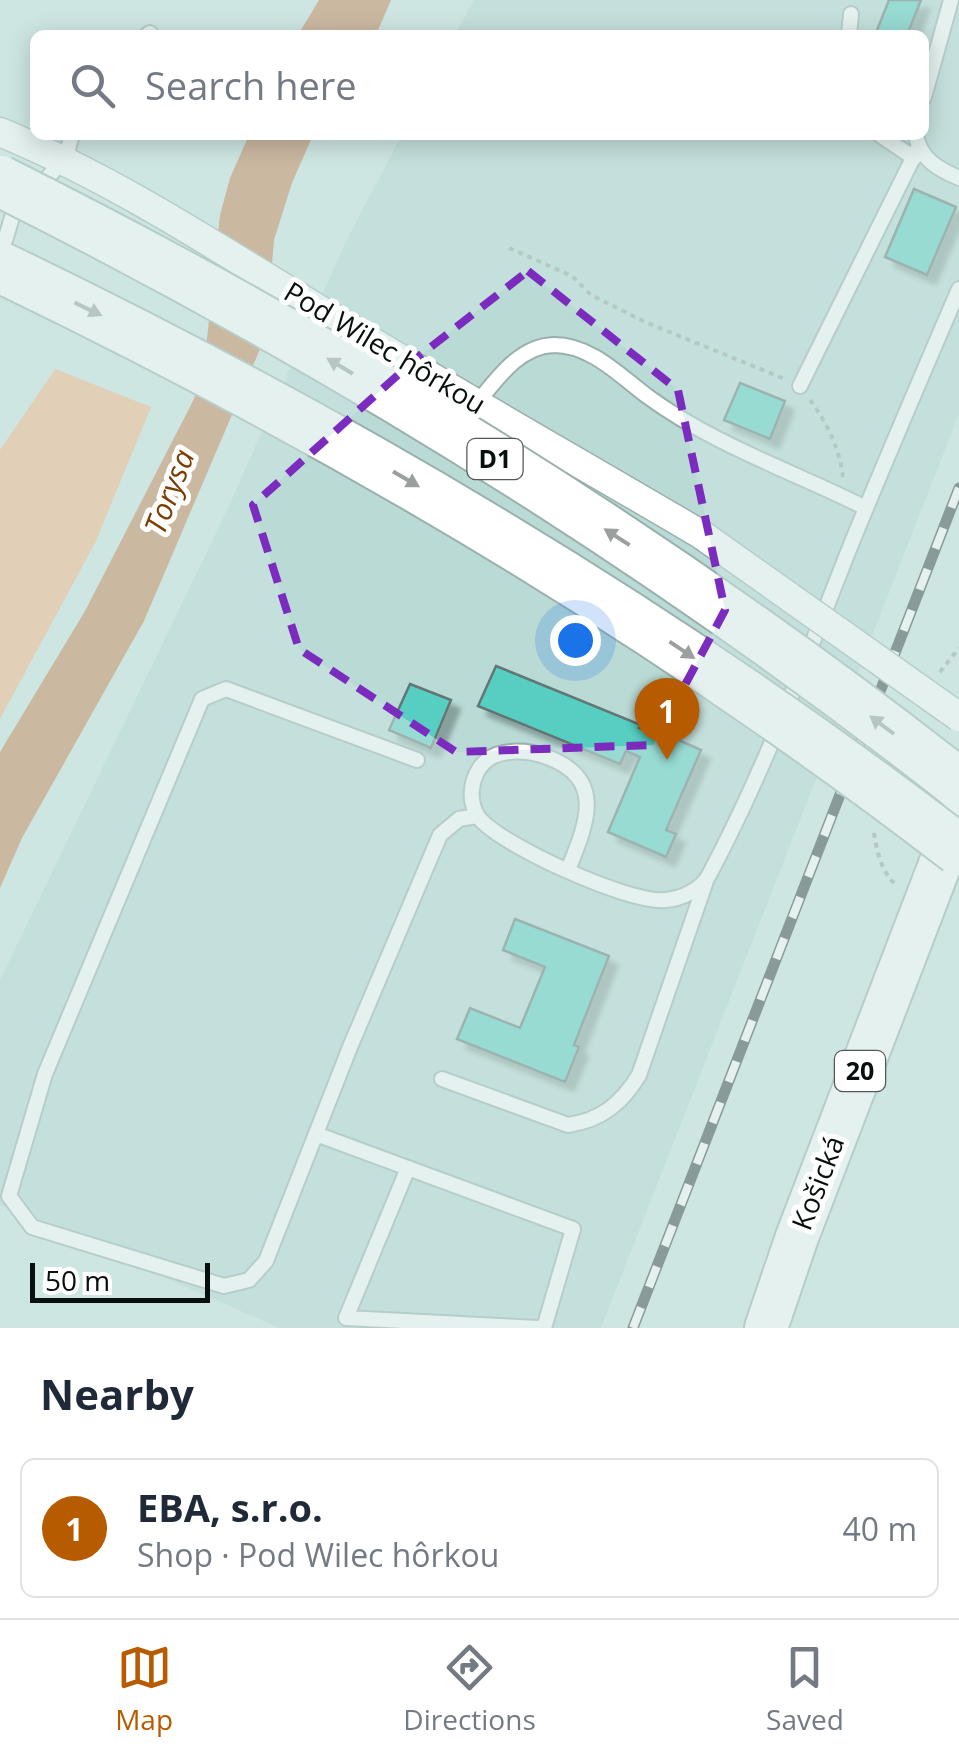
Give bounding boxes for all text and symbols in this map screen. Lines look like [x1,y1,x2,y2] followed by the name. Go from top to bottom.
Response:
[30,30,929,140] search box
[65,58,120,113] icon: search
[145,59,357,111] text: Search here
[278,272,493,422] street label: Pod Wilec hôrkou
[74,301,103,318] one-way arrow
[326,358,355,375] one-way arrow
[468,439,522,479] road number: D1
[134,443,203,540] water label: Torysa
[392,469,420,487] one-way arrow
[603,528,630,547] one-way arrow
[550,615,601,666] your location
[668,641,695,659] one-way arrow
[634,678,700,760] pin: 1
[869,715,895,735] one-way arrow
[835,1051,885,1091] road number: 20
[782,1130,852,1235] street label: Košická
[30,1258,210,1302] scale bar
[45,1261,110,1299] text: 50 m
[40,1365,194,1422] text: Nearby
[137,1481,323,1533] text: EBA, s.r.o.
[65,1507,84,1550] text: 1
[842,1507,917,1550] text: 40 m
[137,1533,499,1576] text: Shop · Pod Wilec hôrkou
[115,1640,173,1738] tab: Map
[403,1640,536,1738] tab: Directions
[766,1640,844,1738] tab: Saved

